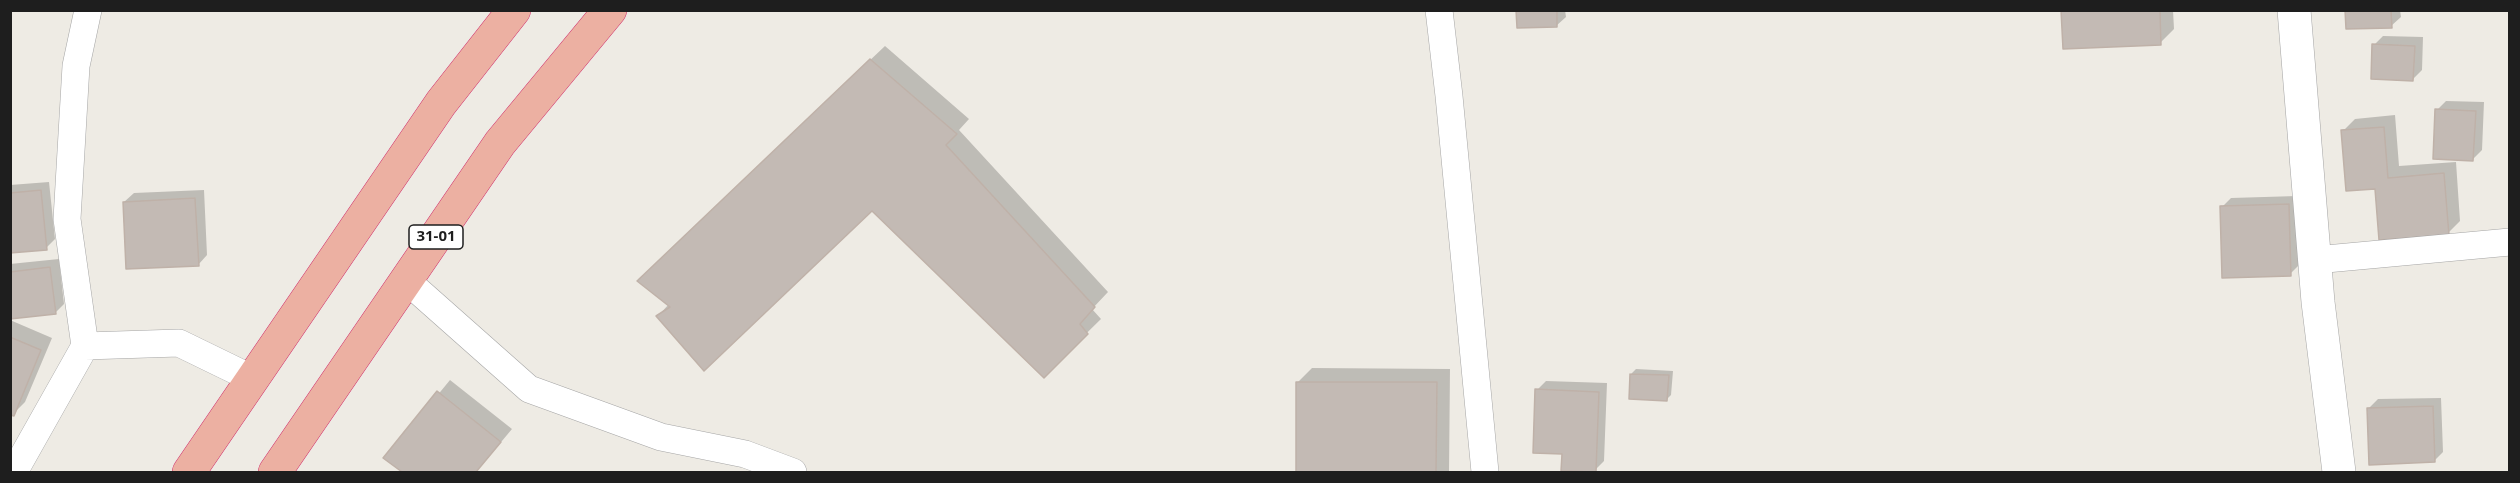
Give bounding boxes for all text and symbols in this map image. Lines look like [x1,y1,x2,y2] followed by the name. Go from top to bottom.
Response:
[409,225,463,249] road number: 31-01

